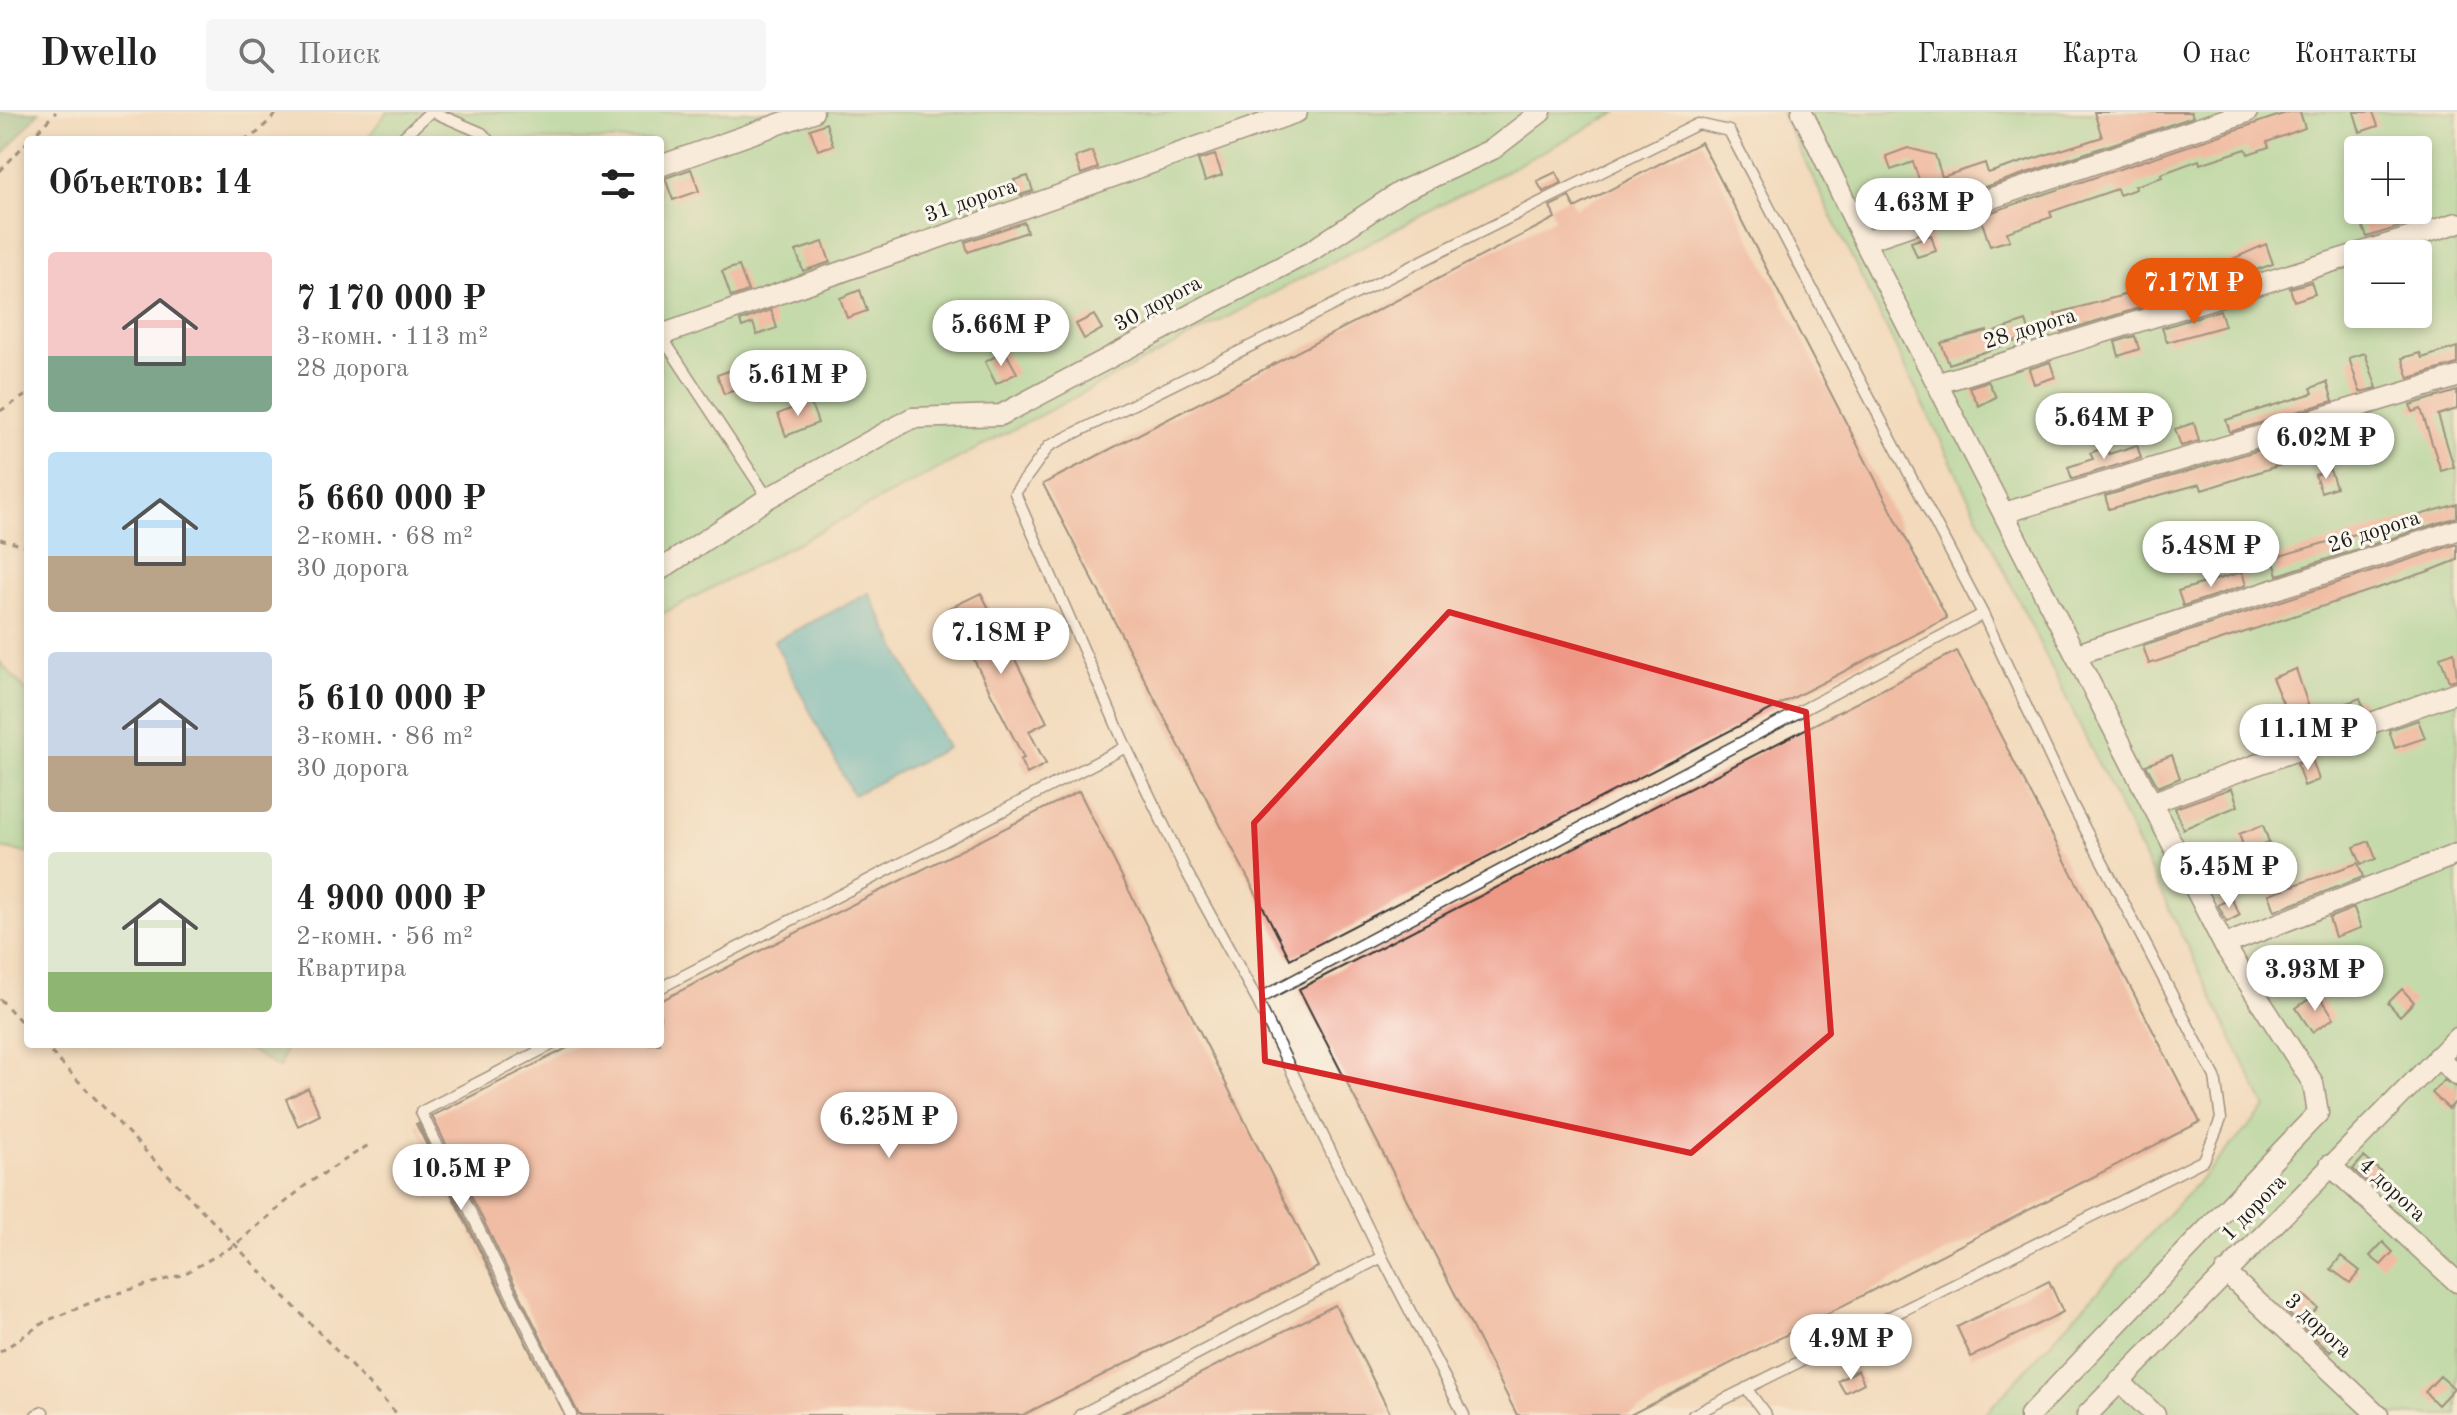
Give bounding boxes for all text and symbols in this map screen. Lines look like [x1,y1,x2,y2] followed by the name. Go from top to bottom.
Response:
[206,19,766,91] search box
[234,33,278,77] icon: search
[40,36,158,74] text: Dwello
[298,40,381,70] text: Поиск
[1917,41,2018,69] text: Главная
[2062,41,2138,69] text: Карта
[2182,41,2251,69] text: О нас
[2295,41,2417,69] text: Контакты
[2344,136,2432,328] map controls
[2344,136,2432,224] button: +
[596,162,640,206] icon: filters
[48,167,252,201] text: Объектов: 14
[922,175,1020,227] street label: 31 дорога
[1850,178,1998,246] pin: 4.63M ₽
[1873,191,1975,217] text: 4.63M ₽
[2344,240,2432,328] button: −
[2120,258,2268,326] pin: 7.17M ₽
[2143,271,2245,297] text: 7.17M ₽
[1111,272,1205,336] street label: 30 дорога
[296,283,486,317] text: 7 170 000 ₽
[112,284,208,380] icon: home
[927,300,1075,368] pin: 5.66M ₽
[1981,304,2079,353] street label: 28 дорога
[950,313,1052,339] text: 5.66M ₽
[296,324,488,350] text: 3-комн. · 113 m²
[724,350,872,418] pin: 5.61M ₽
[296,356,409,382] text: 28 дорога
[747,363,849,389] text: 5.61M ₽
[2030,393,2178,461] pin: 5.64M ₽
[2053,406,2155,432] text: 5.64M ₽
[2252,413,2400,481] pin: 6.02M ₽
[2275,426,2377,452] text: 6.02M ₽
[296,483,486,517] text: 5 660 000 ₽
[112,484,208,580] icon: home
[2325,507,2423,557] street label: 26 дорога
[2137,521,2285,589] pin: 5.48M ₽
[296,524,473,550] text: 2-комн. · 68 m²
[2160,534,2262,560] text: 5.48M ₽
[296,556,409,582] text: 30 дорога
[927,608,1075,676] pin: 7.18M ₽
[950,621,1052,647] text: 7.18M ₽
[296,683,486,717] text: 5 610 000 ₽
[112,684,208,780] icon: home
[2234,704,2382,772] pin: 11.1M ₽
[2257,717,2359,743] text: 11.1M ₽
[296,724,473,750] text: 3-комн. · 86 m²
[296,756,409,782] text: 30 дорога
[2155,842,2303,910] pin: 5.45M ₽
[2178,855,2280,881] text: 5.45M ₽
[296,883,486,917] text: 4 900 000 ₽
[112,884,208,980] icon: home
[296,924,473,950] text: 2-комн. · 56 m²
[2241,945,2389,1013] pin: 3.93M ₽
[296,956,406,982] text: Квартира
[2264,958,2366,984] text: 3.93M ₽
[815,1092,963,1160] pin: 6.25M ₽
[838,1105,940,1131] text: 6.25M ₽
[387,1144,535,1212] pin: 10.5M ₽
[2354,1154,2430,1226] street label: 4 дорога
[410,1157,512,1183] text: 10.5M ₽
[2217,1171,2291,1245] street label: 1 дорога
[2280,1290,2356,1362] street label: 3 дорога
[1786,1314,1916,1382] pin: 4.9M ₽
[1808,1327,1894,1353] text: 4.9M ₽

